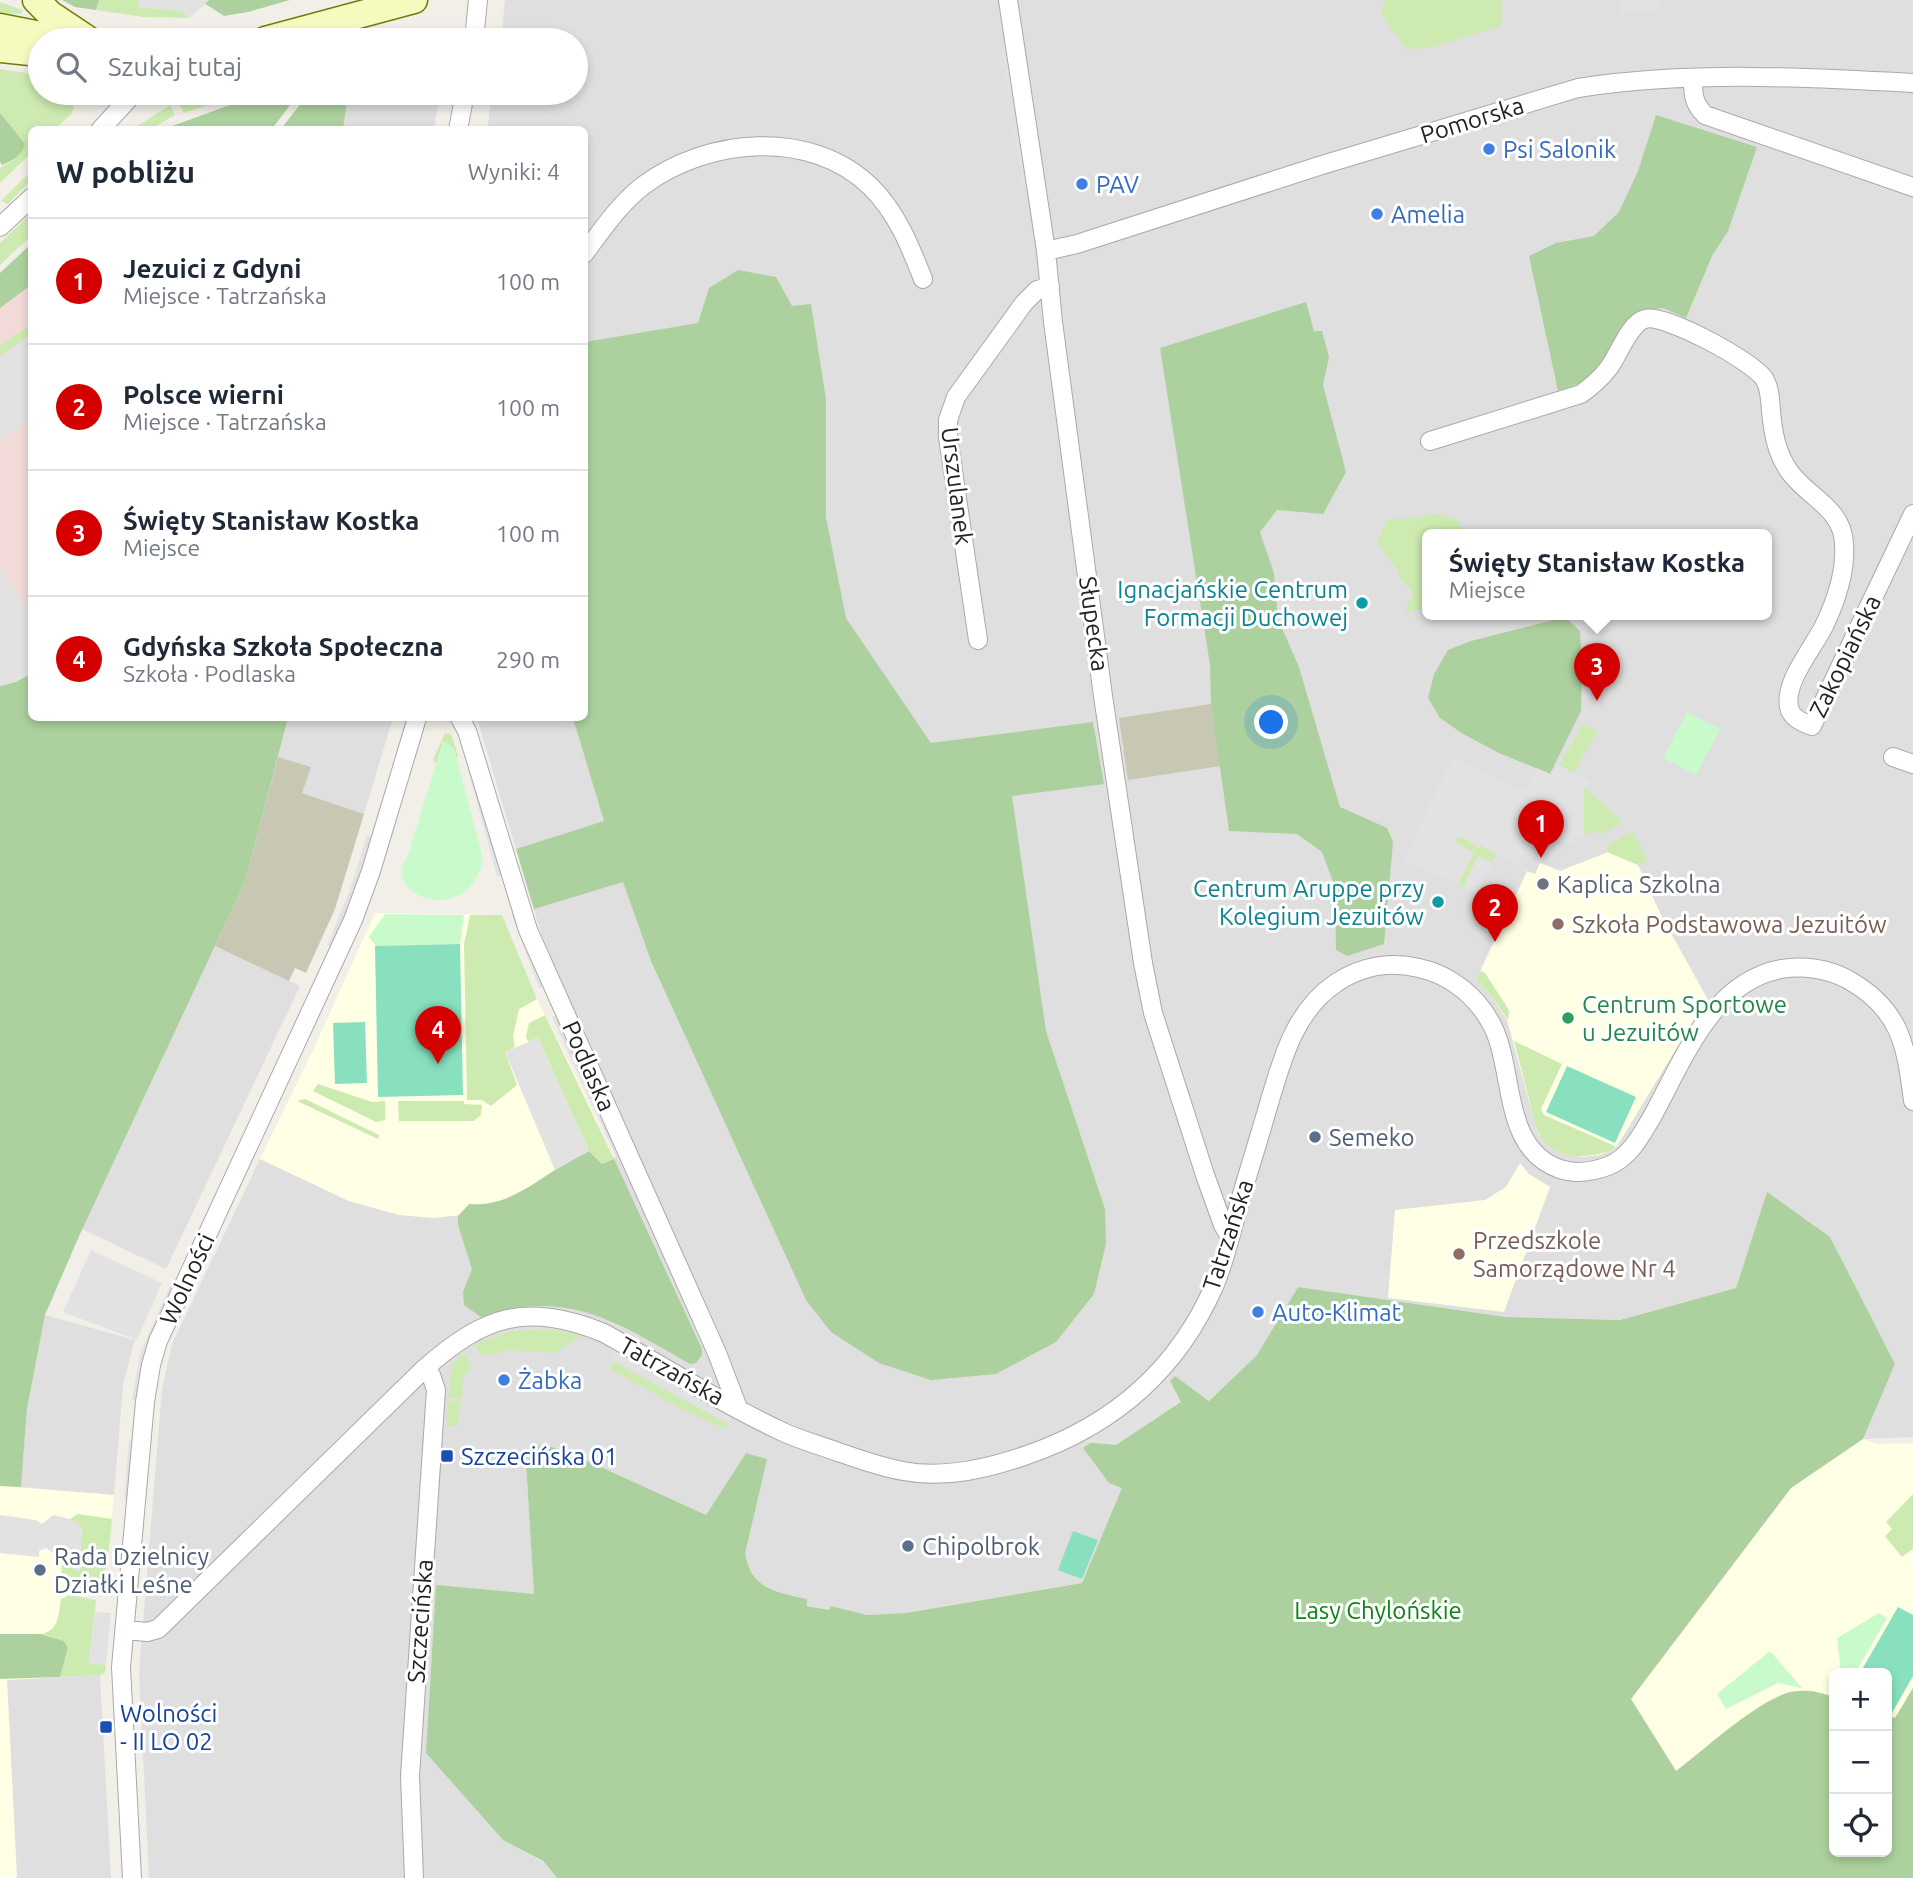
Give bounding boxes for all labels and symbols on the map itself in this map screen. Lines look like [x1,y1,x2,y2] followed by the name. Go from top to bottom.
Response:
[1417,91,1527,149] street label: Pomorska
[1503,136,1616,163] place label: Psi Salonik
[1481,141,1497,157] marker: Psi Salonik
[1096,171,1139,198] place label: PAV
[1074,176,1090,192] marker: PAV
[1391,201,1465,228] place label: Amelia
[1369,206,1385,222] marker: Amelia
[936,426,978,546] street label: Urszulanek
[1074,575,1114,673] street label: Słupecka
[1117,576,1348,631] place label: Ignacjańskie Centrum Formacji Duchowej
[1804,591,1886,721] street label: Zakopiańska
[1354,595,1370,611] marker: Ignacjańskie Centrum Formacji Duchowej
[1574,643,1620,701] pin: 3
[1254,705,1288,739] your location
[1518,800,1564,858] pin: 1
[1557,871,1721,898] place label: Kaplica Szkolna
[1193,875,1424,930] place label: Centrum Aruppe przy Kolegium Jezuitów
[1535,876,1551,892] marker: Kaplica Szkolna
[1472,884,1518,942] pin: 2
[1430,894,1446,910] marker: Centrum Aruppe przy Kolegium Jezuitów
[1572,911,1887,938] place label: Szkoła Podstawowa Jezuitów
[1550,916,1566,932] marker: Szkoła Podstawowa Jezuitów
[1582,991,1787,1046] place label: Centrum Sportowe u Jezuitów
[415,1006,461,1064] pin: 4
[1560,1010,1576,1026] marker: Centrum Sportowe u Jezuitów
[557,1017,621,1115] street label: Podlaska
[1329,1124,1414,1151] place label: Semeko
[1307,1129,1323,1145] marker: Semeko
[1197,1176,1259,1294] street label: Tatrzańska
[1473,1227,1676,1282] place label: Przedszkole Samorządowe Nr 4
[154,1229,220,1329] street label: Wolności
[1451,1246,1467,1262] marker: Przedszkole Samorządowe Nr 4
[1272,1299,1401,1326] place label: Auto-Klimat
[1250,1304,1266,1320] marker: Auto-Klimat
[615,1331,729,1411] street label: Tatrzańska
[518,1367,582,1394] place label: Żabka
[496,1372,512,1388] marker: Żabka
[461,1443,618,1470] place label: Szczecińska 01
[439,1448,455,1464] marker: Szczecińska 01
[922,1533,1040,1560] place label: Chipolbrok
[900,1538,916,1554] marker: Chipolbrok
[54,1543,209,1598] place label: Rada Dzielnicy Działki Leśne
[402,1558,438,1684] street label: Szczecińska
[32,1562,48,1578] marker: Rada Dzielnicy Działki Leśne
[1294,1597,1462,1624] park label: Lasy Chylońskie
[120,1700,217,1755] place label: Wolności - II LO 02
[98,1719,114,1735] marker: Wolności - II LO 02

